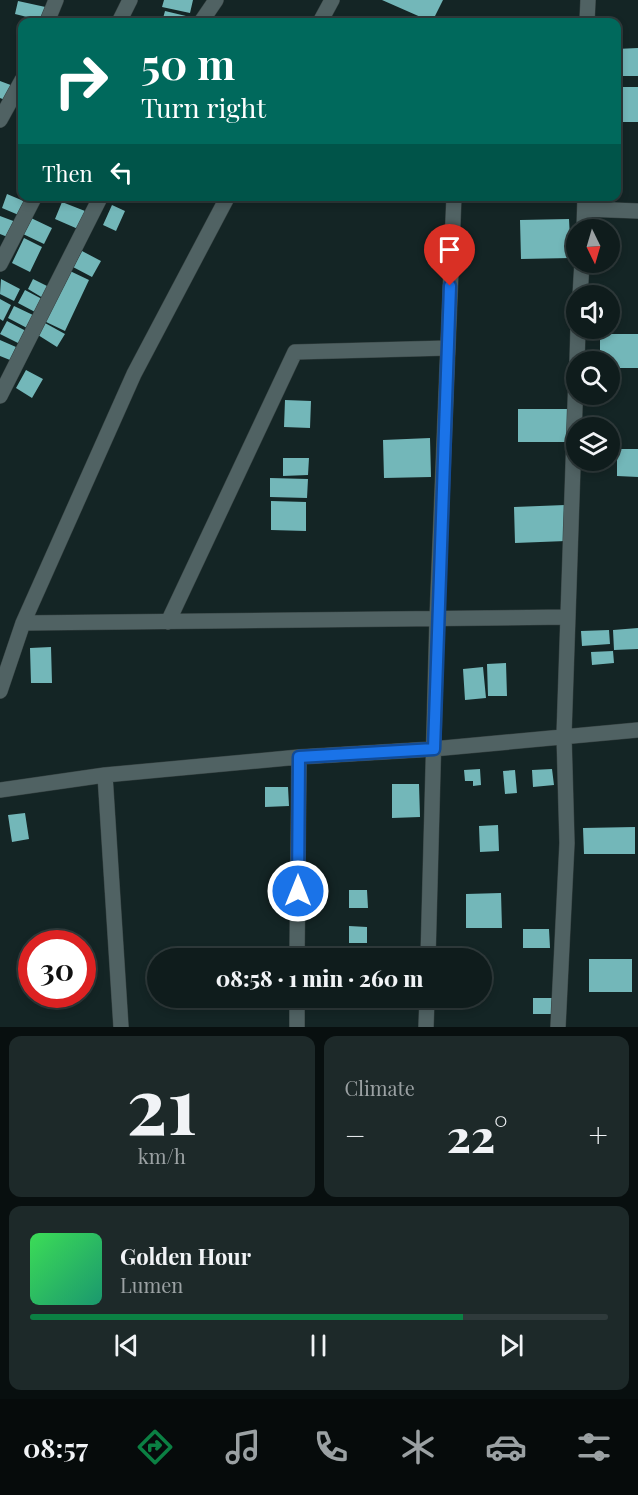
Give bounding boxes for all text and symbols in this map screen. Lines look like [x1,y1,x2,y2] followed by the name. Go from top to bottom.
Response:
[141,35,235,91] text: 50 m
[42,42,120,120] icon: right
[141,89,266,125] text: Turn right
[105,156,138,189] icon: left
[42,158,93,188] text: Then
[566,219,620,273] north arrow
[566,219,620,471] map controls
[424,224,475,286] pin
[433,233,466,266] icon: arrive
[566,285,620,339] button: sound
[566,351,620,405] button: search
[566,417,620,471] button: layers
[266,859,330,923] position arrow
[18,930,96,1008] speed limit sign: 30
[216,963,423,993] text: 08:58 · 1 min · 260 m
[126,1051,197,1155] text: 21
[345,1074,415,1101] text: Climate
[447,1104,508,1164] text: 22°
[345,1112,366,1156] text: −
[589,1112,608,1156] text: +
[138,1142,186,1169] text: km/h
[120,1241,251,1271] text: Golden Hour
[120,1271,183,1298] text: Lumen
[110,1329,143,1362] icon: previous
[302,1329,335,1362] icon: pause
[495,1329,528,1362] icon: next
[134,1426,176,1468] icon: directions
[222,1426,264,1468] icon: music
[310,1426,352,1468] icon: phone
[397,1426,439,1468] icon: climate
[485,1426,527,1468] icon: car
[573,1426,615,1468] icon: filters
[23,1429,88,1465] text: 08:57

